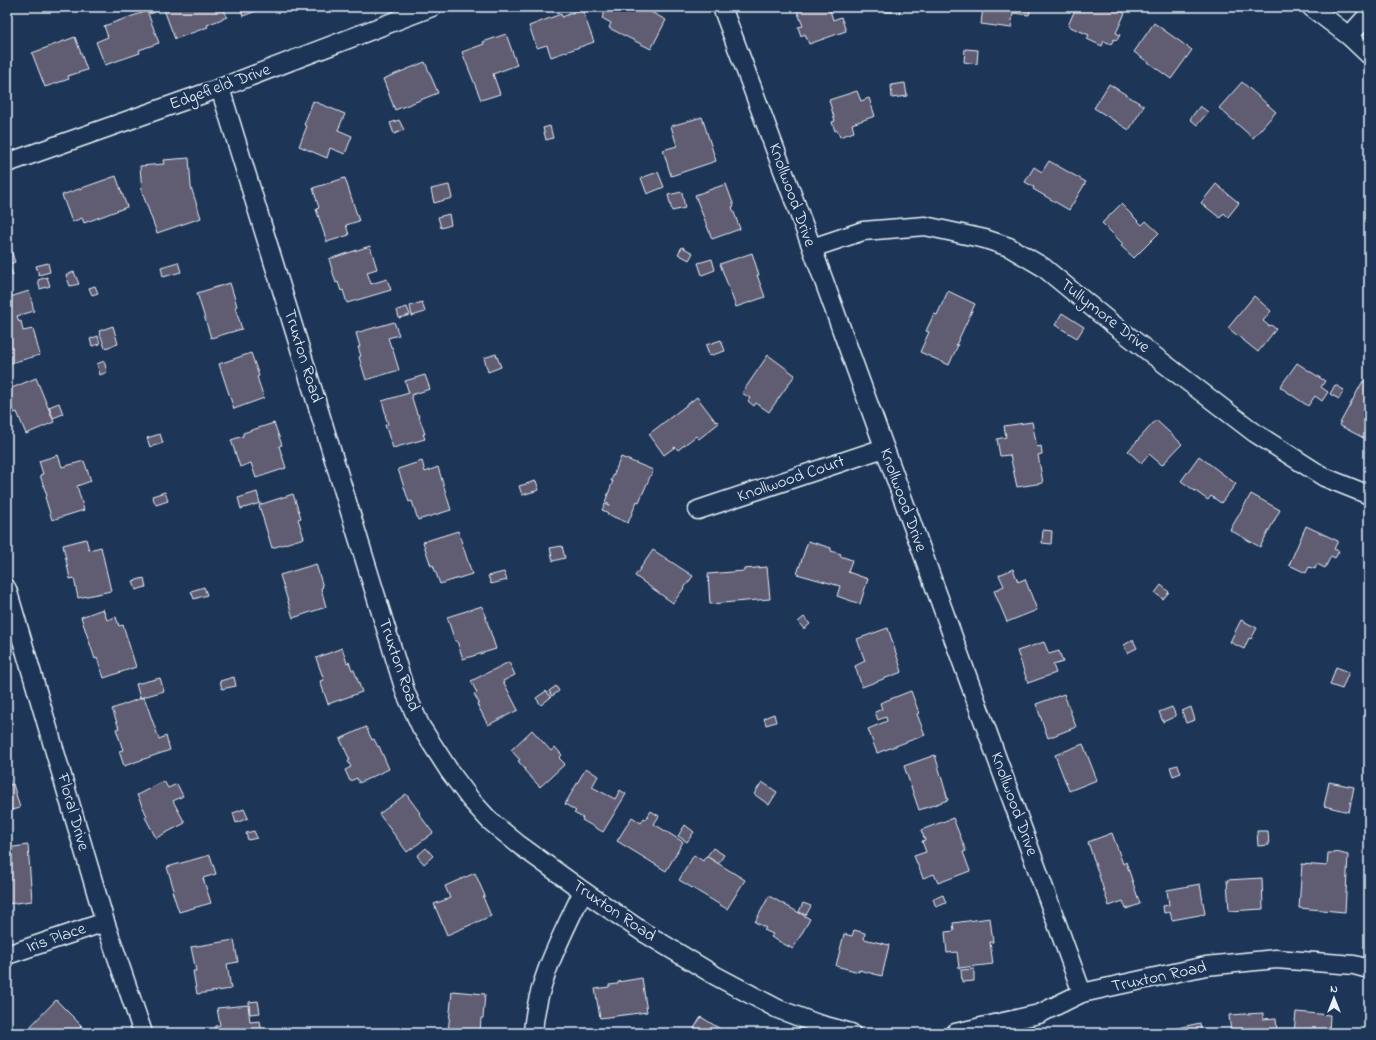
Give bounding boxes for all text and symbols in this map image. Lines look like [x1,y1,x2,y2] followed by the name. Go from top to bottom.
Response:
[166,57,275,119] street label: Edgefield Drive
[762,140,822,251] street label: Knollwood Drive
[1054,273,1156,360] street label: Tullymore Drive
[277,306,329,406] street label: Truxton Road
[873,445,933,556] street label: Knollwood Drive
[734,449,848,509] street label: Knollwood Court
[371,615,427,715] street label: Truxton Road
[984,749,1044,860] street label: Knollwood Drive
[50,769,96,854] street label: Floral Drive
[567,874,661,949] street label: Truxton Road
[23,916,89,960] street label: Iris Place
[1109,955,1209,999] street label: Truxton Road
[1314,978,1354,1018] north arrow
[1330,981,1338,997] text: N

